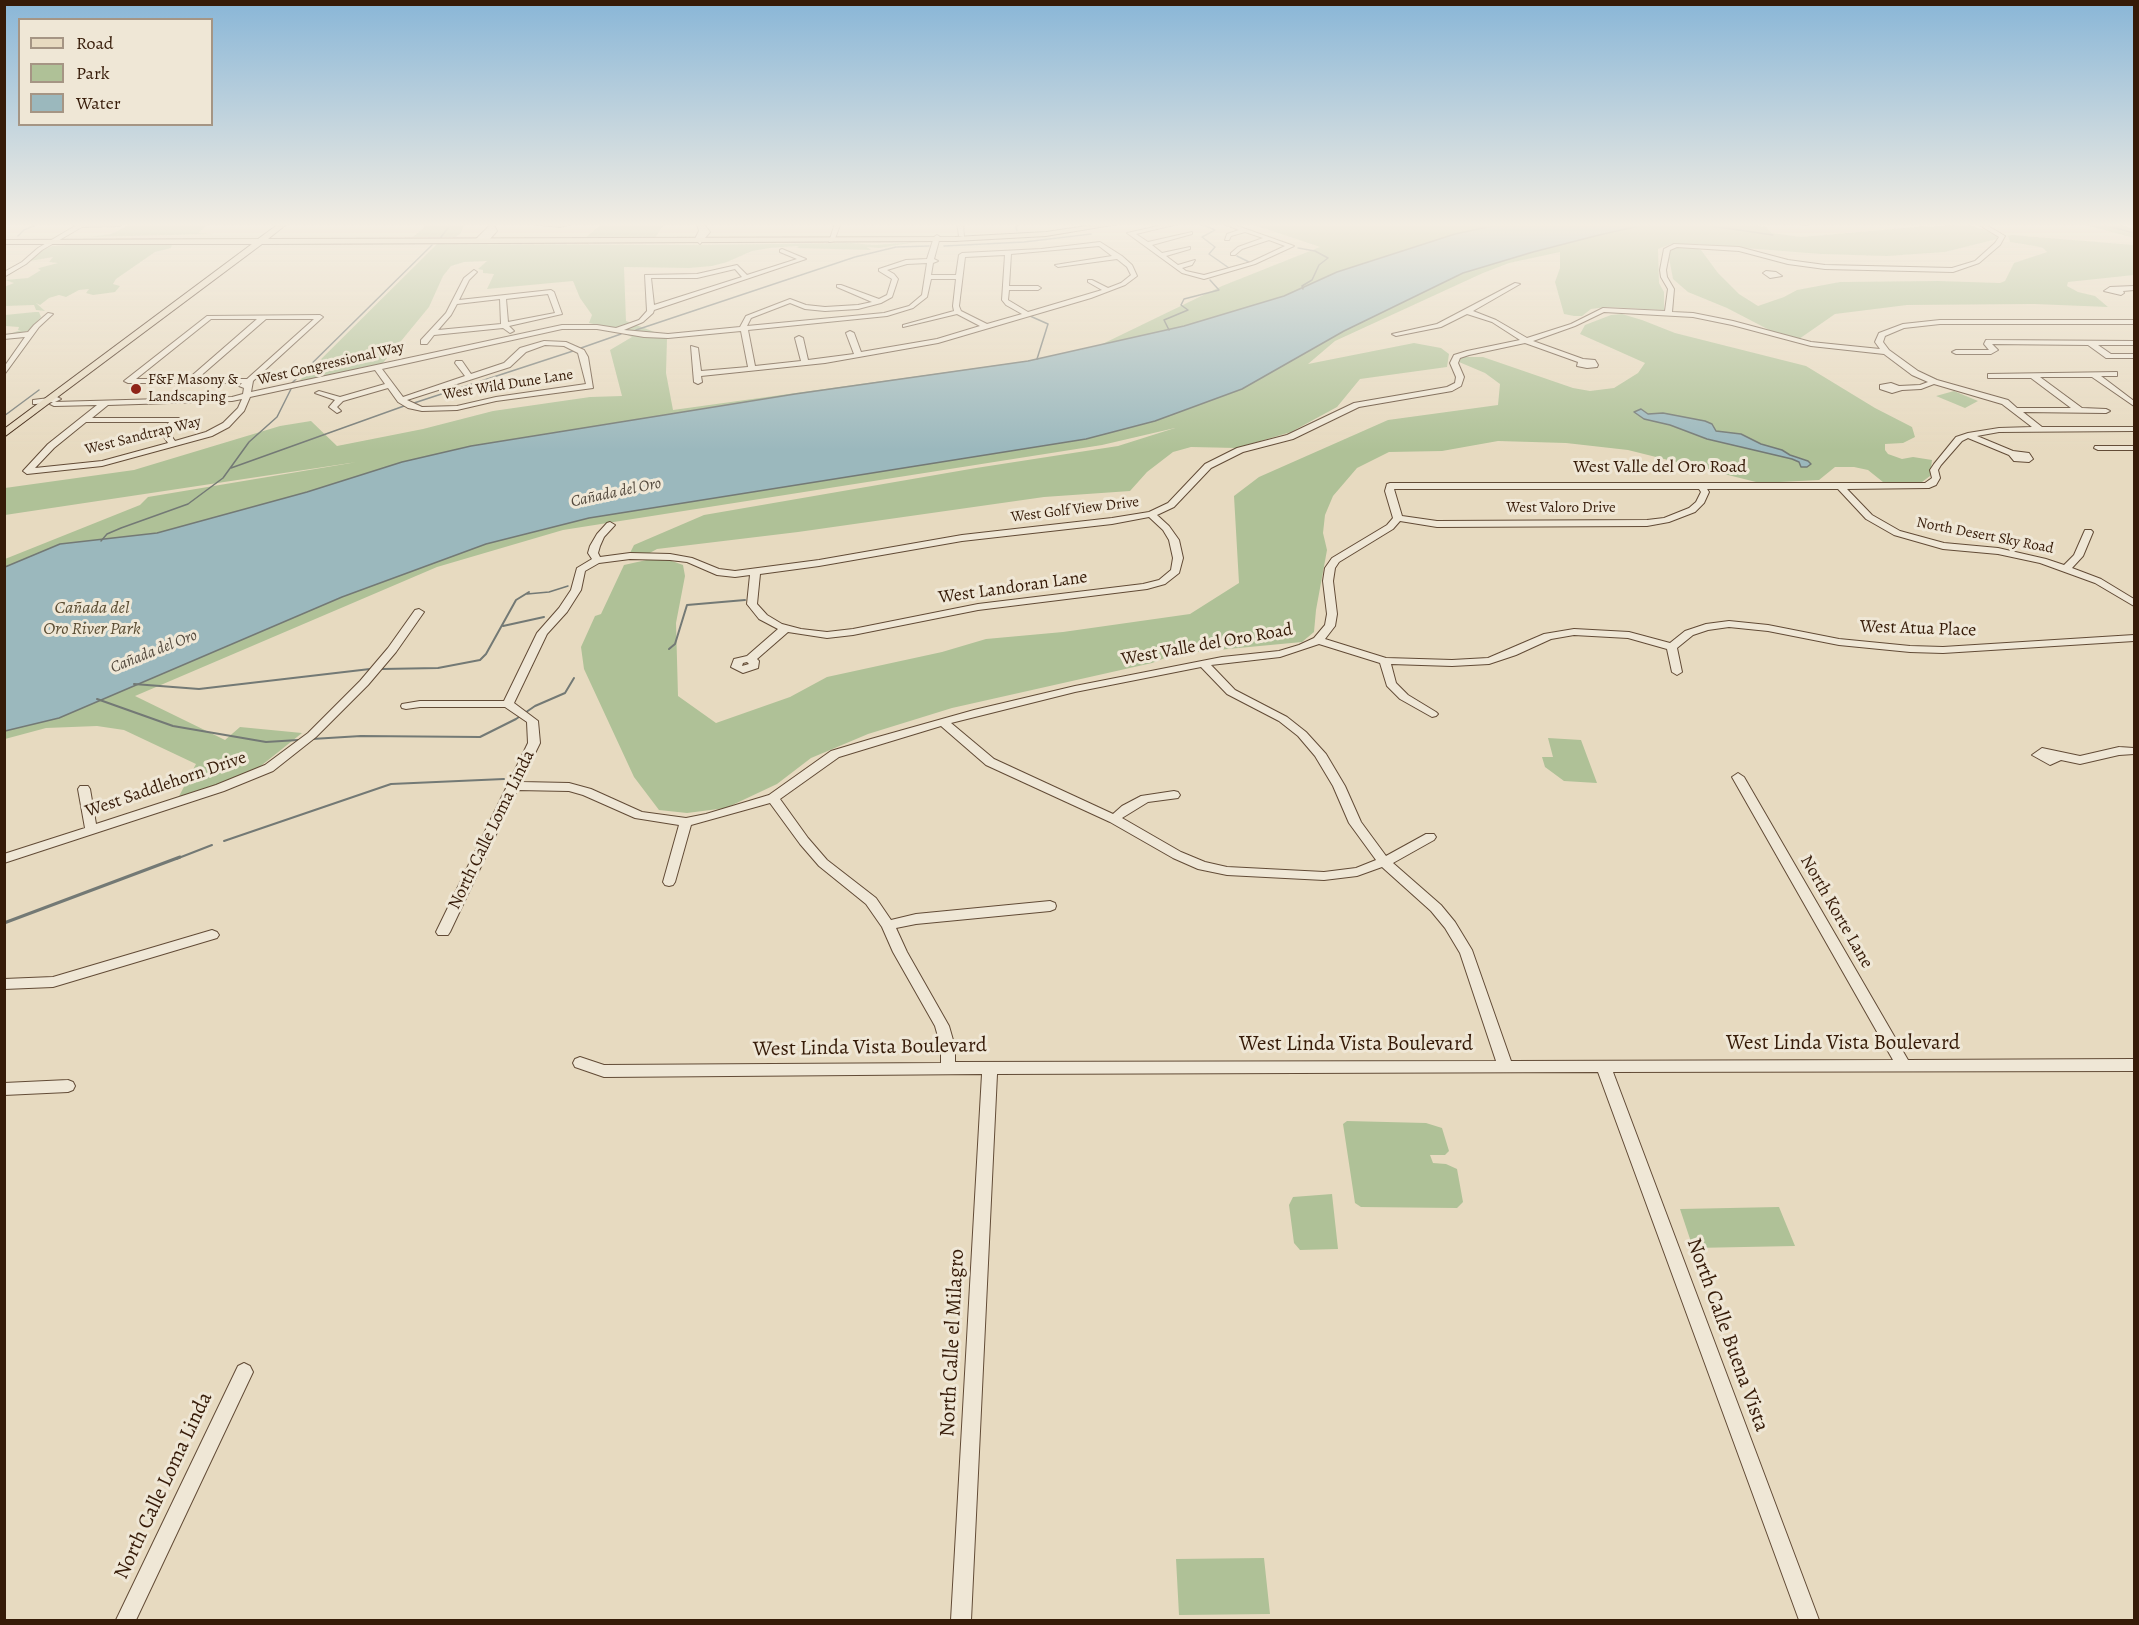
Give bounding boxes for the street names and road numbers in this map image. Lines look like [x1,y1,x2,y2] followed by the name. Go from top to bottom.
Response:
[256,338,406,390] street label: West Congressional Way
[441,366,575,404] street label: West Wild Dune Lane
[83,413,203,459] street label: West Sandtrap Way
[1573,457,1747,479] street label: West Valle del Oro Road
[1010,493,1140,527] street label: West Golf View Drive
[1506,499,1616,517] street label: West Valoro Drive
[1915,514,2055,558] street label: North Desert Sky Road
[937,567,1089,609] street label: West Landoran Lane
[1859,616,1977,642] street label: West Atua Place
[1120,619,1294,671] street label: West Valle del Oro Road
[83,747,249,823] street label: West Saddlehorn Drive
[444,747,540,913] street label: North Calle Loma Linda
[1795,852,1877,972] street label: North Korte Lane
[1726,1031,1960,1057] street label: West Linda Vista Boulevard
[1239,1032,1473,1058] street label: West Linda Vista Boulevard
[753,1033,987,1063] street label: West Linda Vista Boulevard
[1680,1235,1774,1435] street label: North Calle Buena Vista
[935,1248,971,1438] street label: North Calle el Milagro
[109,1388,219,1584] street label: North Calle Loma Linda

